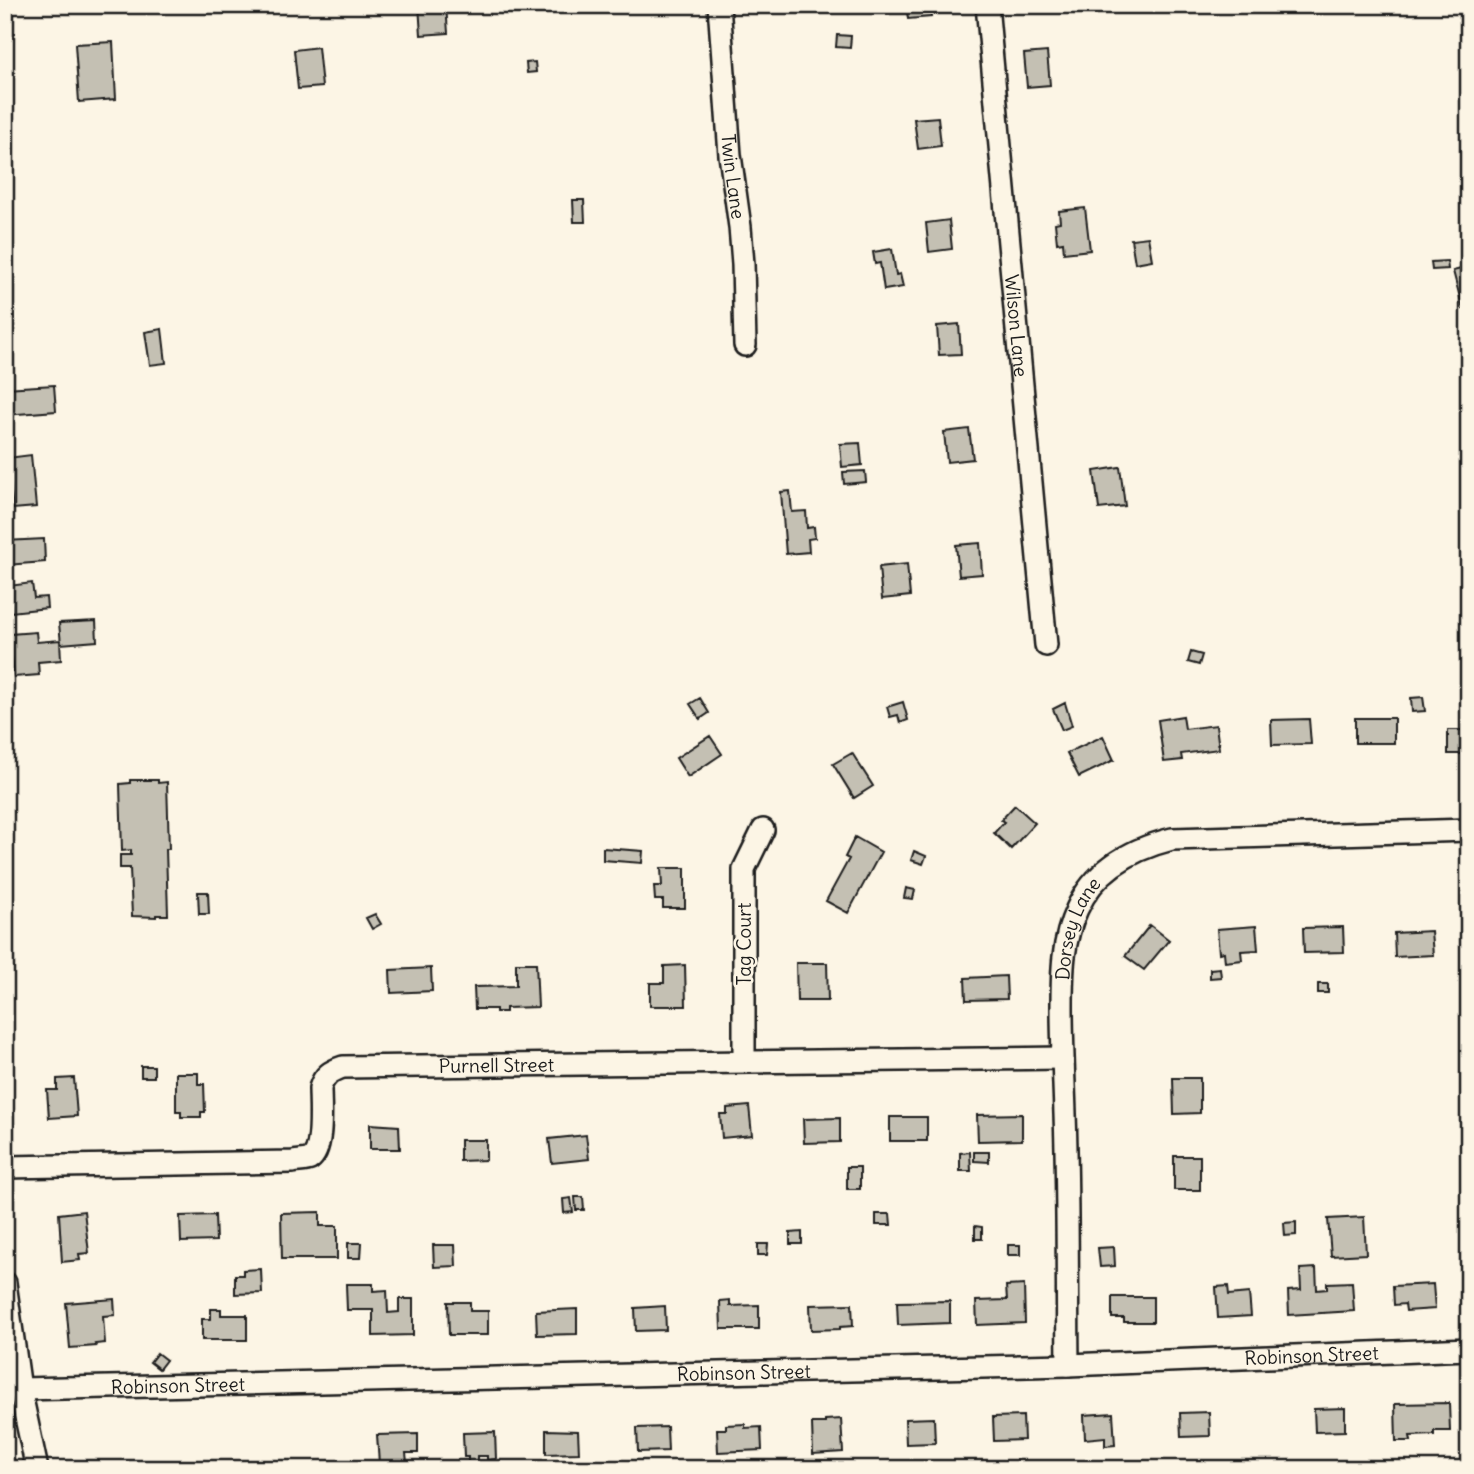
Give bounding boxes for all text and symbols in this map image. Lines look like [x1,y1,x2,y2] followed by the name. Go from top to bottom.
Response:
[716,133,751,221] street label: Twin Lane
[1000,273,1033,378] street label: Wilson Lane
[1050,872,1105,981] street label: Dorsey Lane
[732,903,756,985] street label: Tag Court
[439,1052,554,1078] street label: Purnell Street
[1244,1341,1379,1370] street label: Robinson Street
[677,1359,811,1386] street label: Robinson Street
[111,1372,245,1399] street label: Robinson Street

